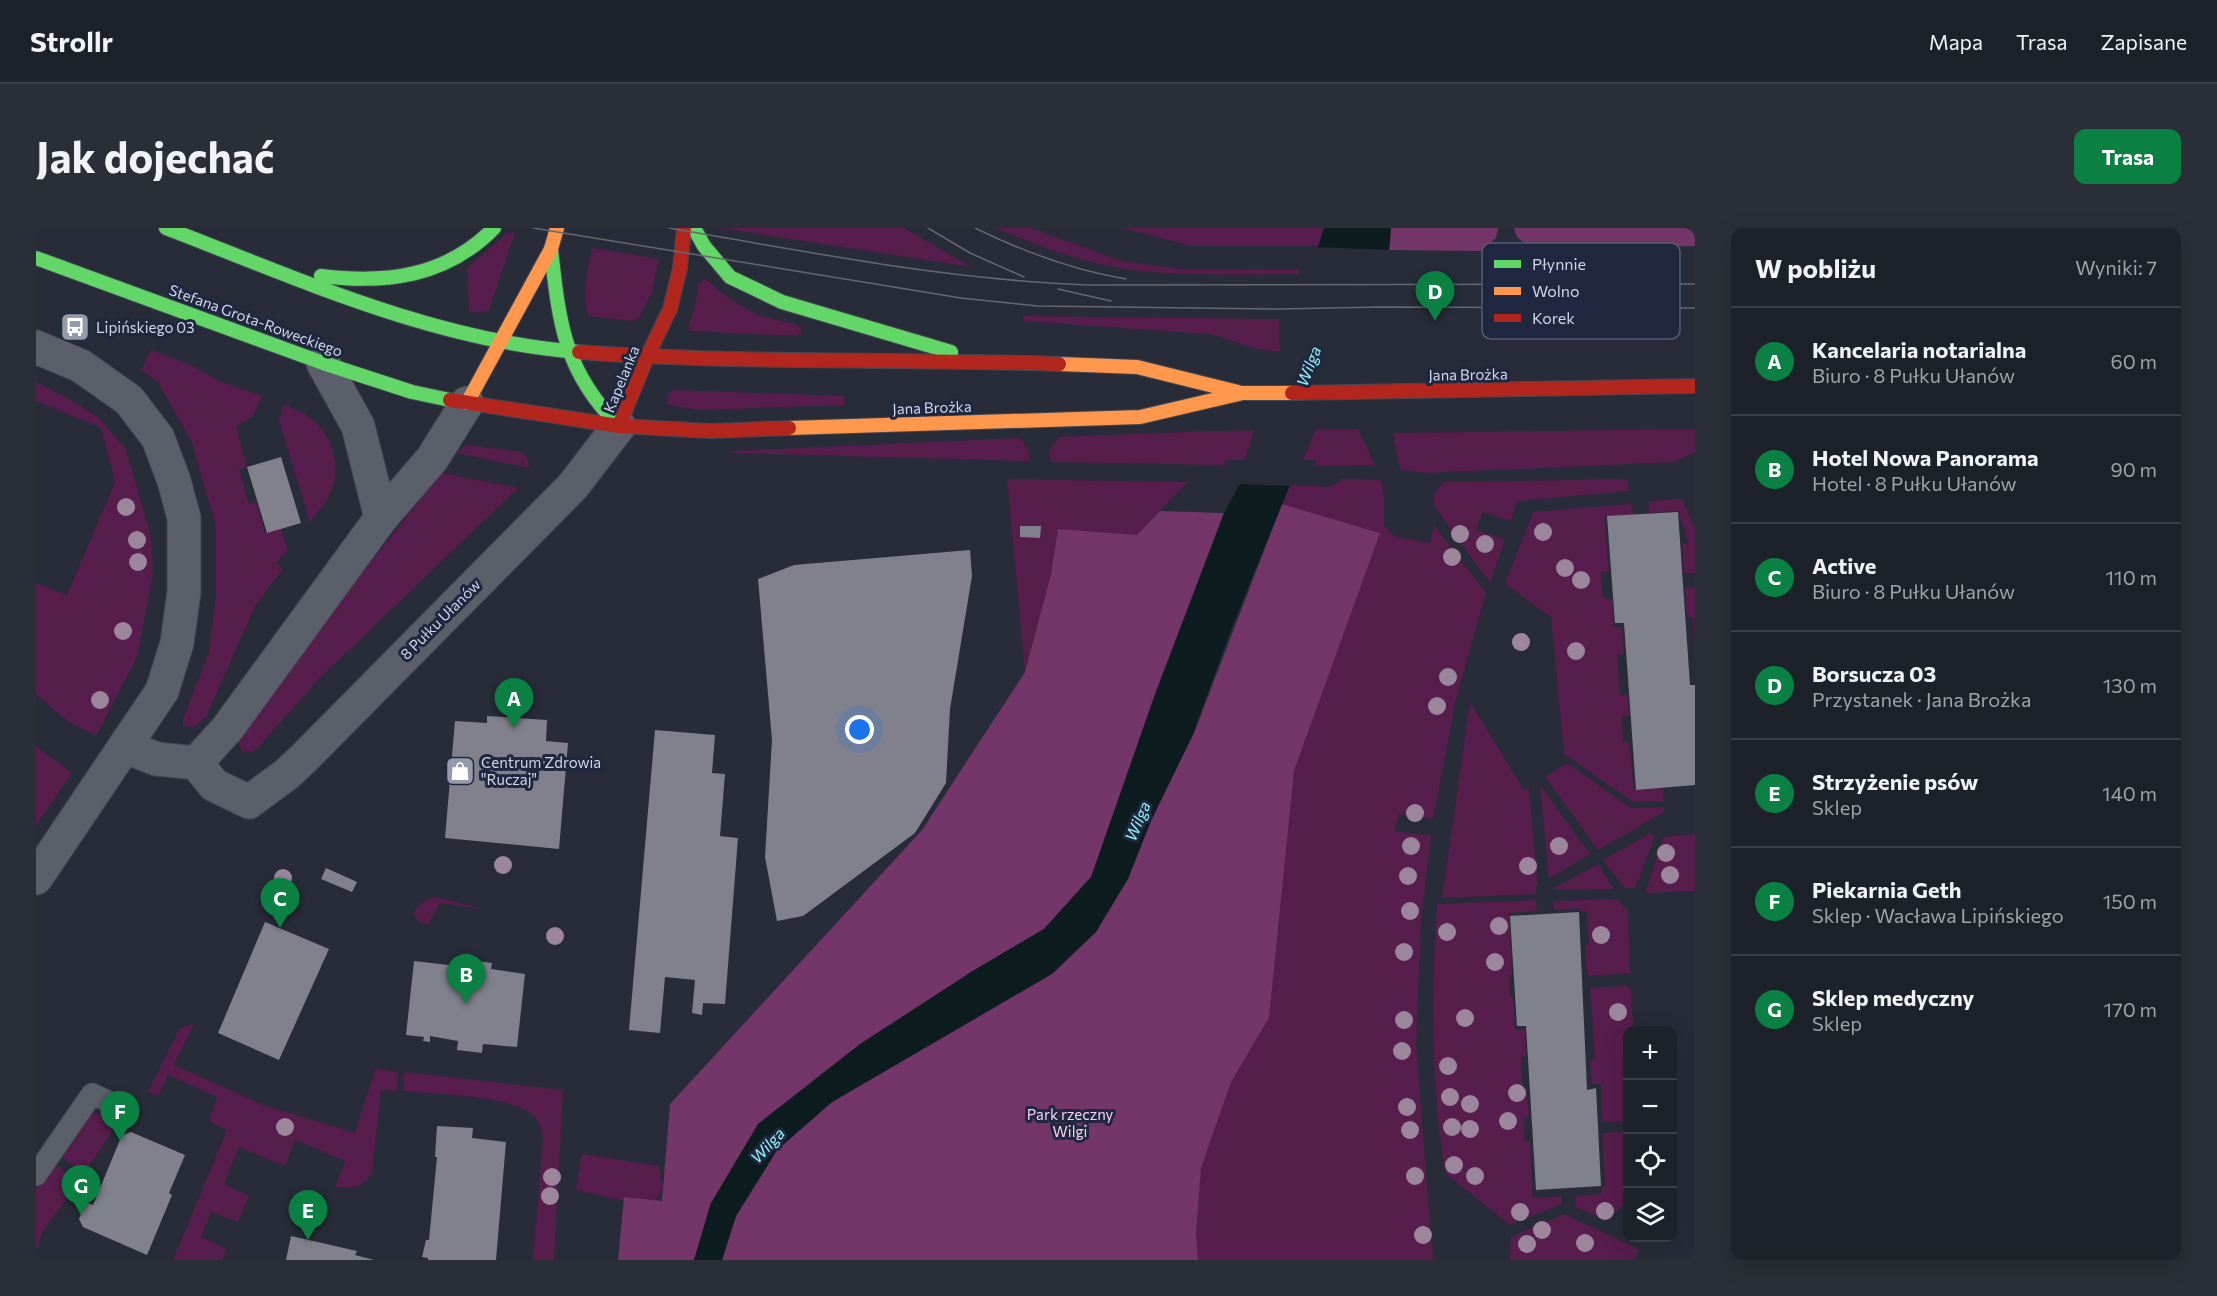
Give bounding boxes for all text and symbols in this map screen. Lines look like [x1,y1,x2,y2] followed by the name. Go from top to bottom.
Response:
[30,24,113,58] text: Strollr
[1929,29,1983,54] text: Mapa
[2016,29,2067,54] text: Trasa
[2100,29,2187,54] text: Zapisane
[2074,129,2181,184] button: Trasa
[36,130,274,182] text: Jak dojechać
[1482,243,1680,339] legend
[1755,252,1876,283] text: W pobliżu
[1532,254,1586,273] text: Płynnie
[2075,255,2157,279] text: Wyniki: 7
[1416,272,1454,321] pin: D
[167,280,345,360] street label: Stefana Grota-Roweckiego
[1532,281,1580,300] text: Wolno
[1532,308,1575,327] text: Korek
[59,311,91,343] bus stop icon: Lipińskiego 03
[96,318,195,336] place label: Lipińskiego 03
[1812,336,2026,363] text: Kancelaria notarialna
[599,343,643,415] street label: Kapelanka
[1292,343,1324,389] water label: Wilga
[1767,349,1782,373] text: A
[2111,349,2157,373] text: 60 m
[1812,363,2015,387] text: Biuro · 8 Pułku Ułanów
[1428,364,1508,384] street label: Jana Brożka
[892,397,972,417] street label: Jana Brożka
[1812,444,2039,471] text: Hotel Nowa Panorama
[1768,457,1781,481] text: B
[2111,457,2157,481] text: 90 m
[1812,471,2017,495] text: Hotel · 8 Pułku Ułanów
[1812,552,1876,579] text: Active
[1768,565,1781,589] text: C
[2106,565,2157,589] text: 110 m
[396,575,484,663] street label: 8 Pułku Ułanów
[1812,579,2015,603] text: Biuro · 8 Pułku Ułanów
[1812,660,1936,687] text: Borsucza 03
[1767,673,1782,697] text: D
[2103,673,2157,697] text: 130 m
[494,678,534,728] pin: A
[1812,687,2031,711] text: Przystanek · Jana Brożka
[845,715,874,744] your location
[481,753,601,788] place label: Centrum Zdrowia "Ruczaj"
[444,755,476,787] shop icon: Centrum Zdrowia "Ruczaj"
[1812,768,1978,795] text: Strzyżenie psów
[1769,781,1780,805] text: E
[2102,781,2157,805] text: 140 m
[1812,795,1862,819] text: Sklep
[1120,798,1154,844] water label: Wilga
[1812,876,1962,903] text: Piekarnia Geth
[260,878,300,928] pin: C
[1769,889,1780,913] text: F
[2103,889,2157,913] text: 150 m
[1812,903,2064,927] text: Sklep · Wacława Lipińskiego
[446,954,486,1004] pin: B
[1812,984,1974,1011] text: Sklep medyczny
[1767,997,1782,1021] text: G
[2104,997,2157,1021] text: 170 m
[1812,1011,1862,1035] text: Sklep
[1623,1026,1677,1242] map controls
[1623,1026,1677,1080] button: +
[1623,1080,1677,1134] button: −
[100,1092,140,1141] pin: F
[1027,1105,1114,1140] park label: Park rzeczny Wilgi
[746,1123,788,1167] water label: Wilga
[1623,1134,1677,1188] button: locate
[62,1166,100,1215] pin: G
[1623,1188,1677,1242] button: layers
[288,1190,328,1240] pin: E

